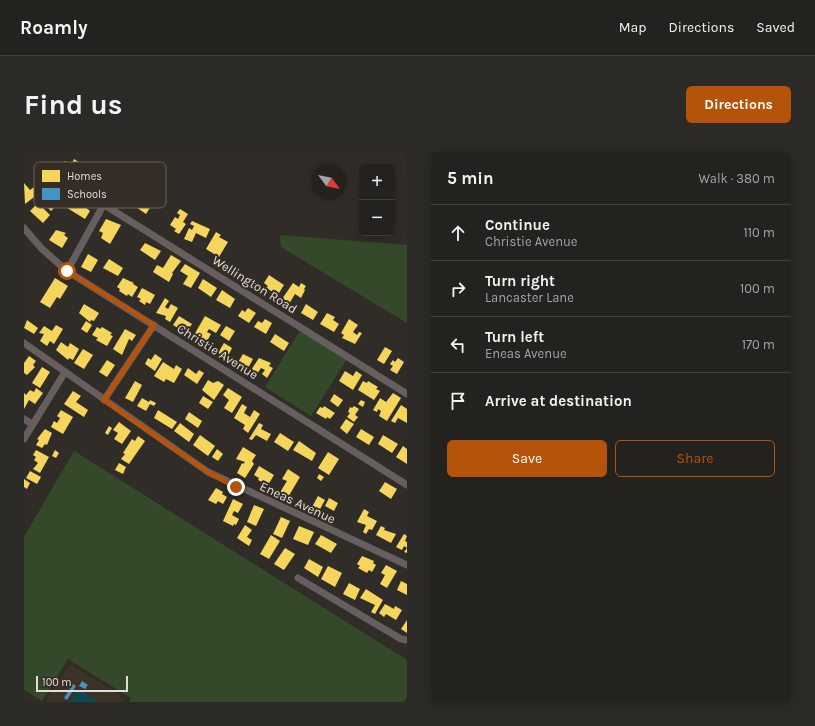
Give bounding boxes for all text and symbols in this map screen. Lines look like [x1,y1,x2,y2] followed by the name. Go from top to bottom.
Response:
[20,17,87,39] text: Roamly
[619,19,647,36] text: Map
[669,19,734,36] text: Directions
[756,19,795,36] text: Saved
[686,86,791,123] button: Directions
[24,88,123,121] text: Find us
[34,162,166,208] legend
[311,164,347,200] north arrow
[359,164,395,236] map controls
[359,164,395,200] button: +
[447,168,494,188] text: 5 min
[67,170,102,183] text: Homes
[699,171,775,186] text: Walk · 380 m
[67,188,107,201] text: Schools
[359,200,395,236] button: −
[485,216,550,234] text: Continue
[447,222,469,244] icon: ahead
[743,225,775,240] text: 110 m
[485,234,578,249] text: Christie Avenue
[210,252,300,317] street label: Wellington Road
[58,262,76,280] route start
[485,272,555,290] text: Turn right
[447,278,469,300] icon: right
[740,281,775,296] text: 100 m
[485,290,574,305] text: Lancaster Lane
[175,321,261,382] street label: Christie Avenue
[485,328,544,346] text: Turn left
[447,334,469,356] icon: left
[742,337,775,352] text: 170 m
[485,346,567,361] text: Eneas Avenue
[447,390,469,412] icon: arrive
[485,392,632,410] text: Arrive at destination
[447,440,607,477] button: Save
[615,440,775,477] button: Share
[227,478,245,496] route end
[258,478,338,527] street label: Eneas Avenue
[36,674,128,693] scale bar
[42,676,72,689] text: 100 m

